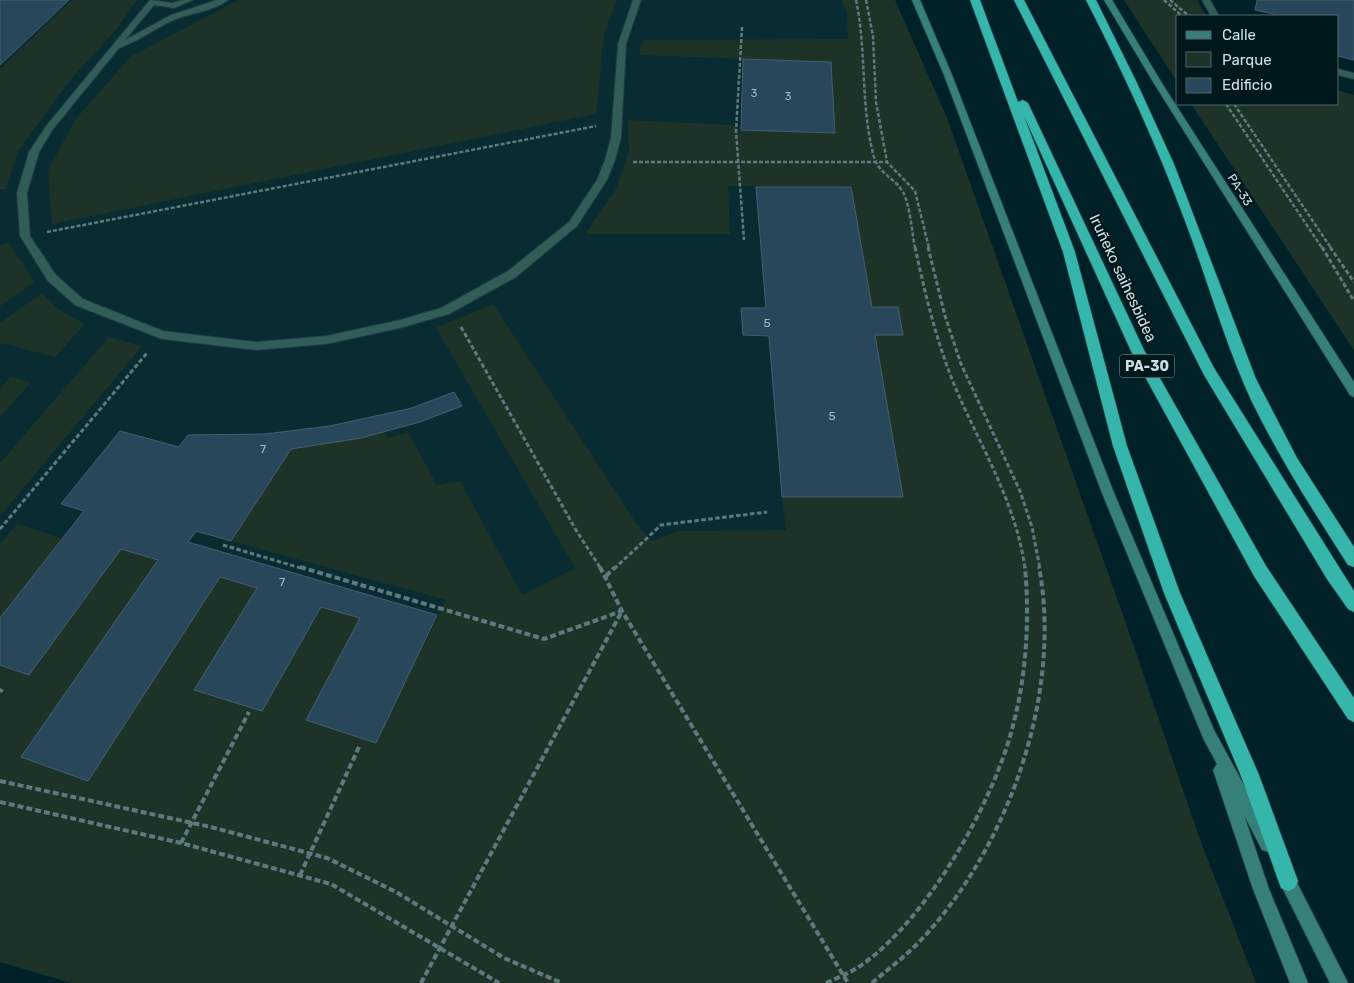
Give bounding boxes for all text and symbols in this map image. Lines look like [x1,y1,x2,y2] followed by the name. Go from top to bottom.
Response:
[1176,15,1339,105] legend
[1222,26,1256,44] text: Calle
[1222,51,1272,69] text: Parque
[1222,76,1272,94] text: Edificio
[751,87,758,100] house number: 3
[785,90,792,103] house number: 3
[1225,171,1255,209] street label: PA-33
[1085,211,1161,345] street label: Iruñeko saihesbidea
[763,316,771,330] house number: 5
[1120,354,1174,378] road number: PA-30
[828,409,836,423] house number: 5
[260,442,266,456] house number: 7
[279,575,285,589] house number: 7

